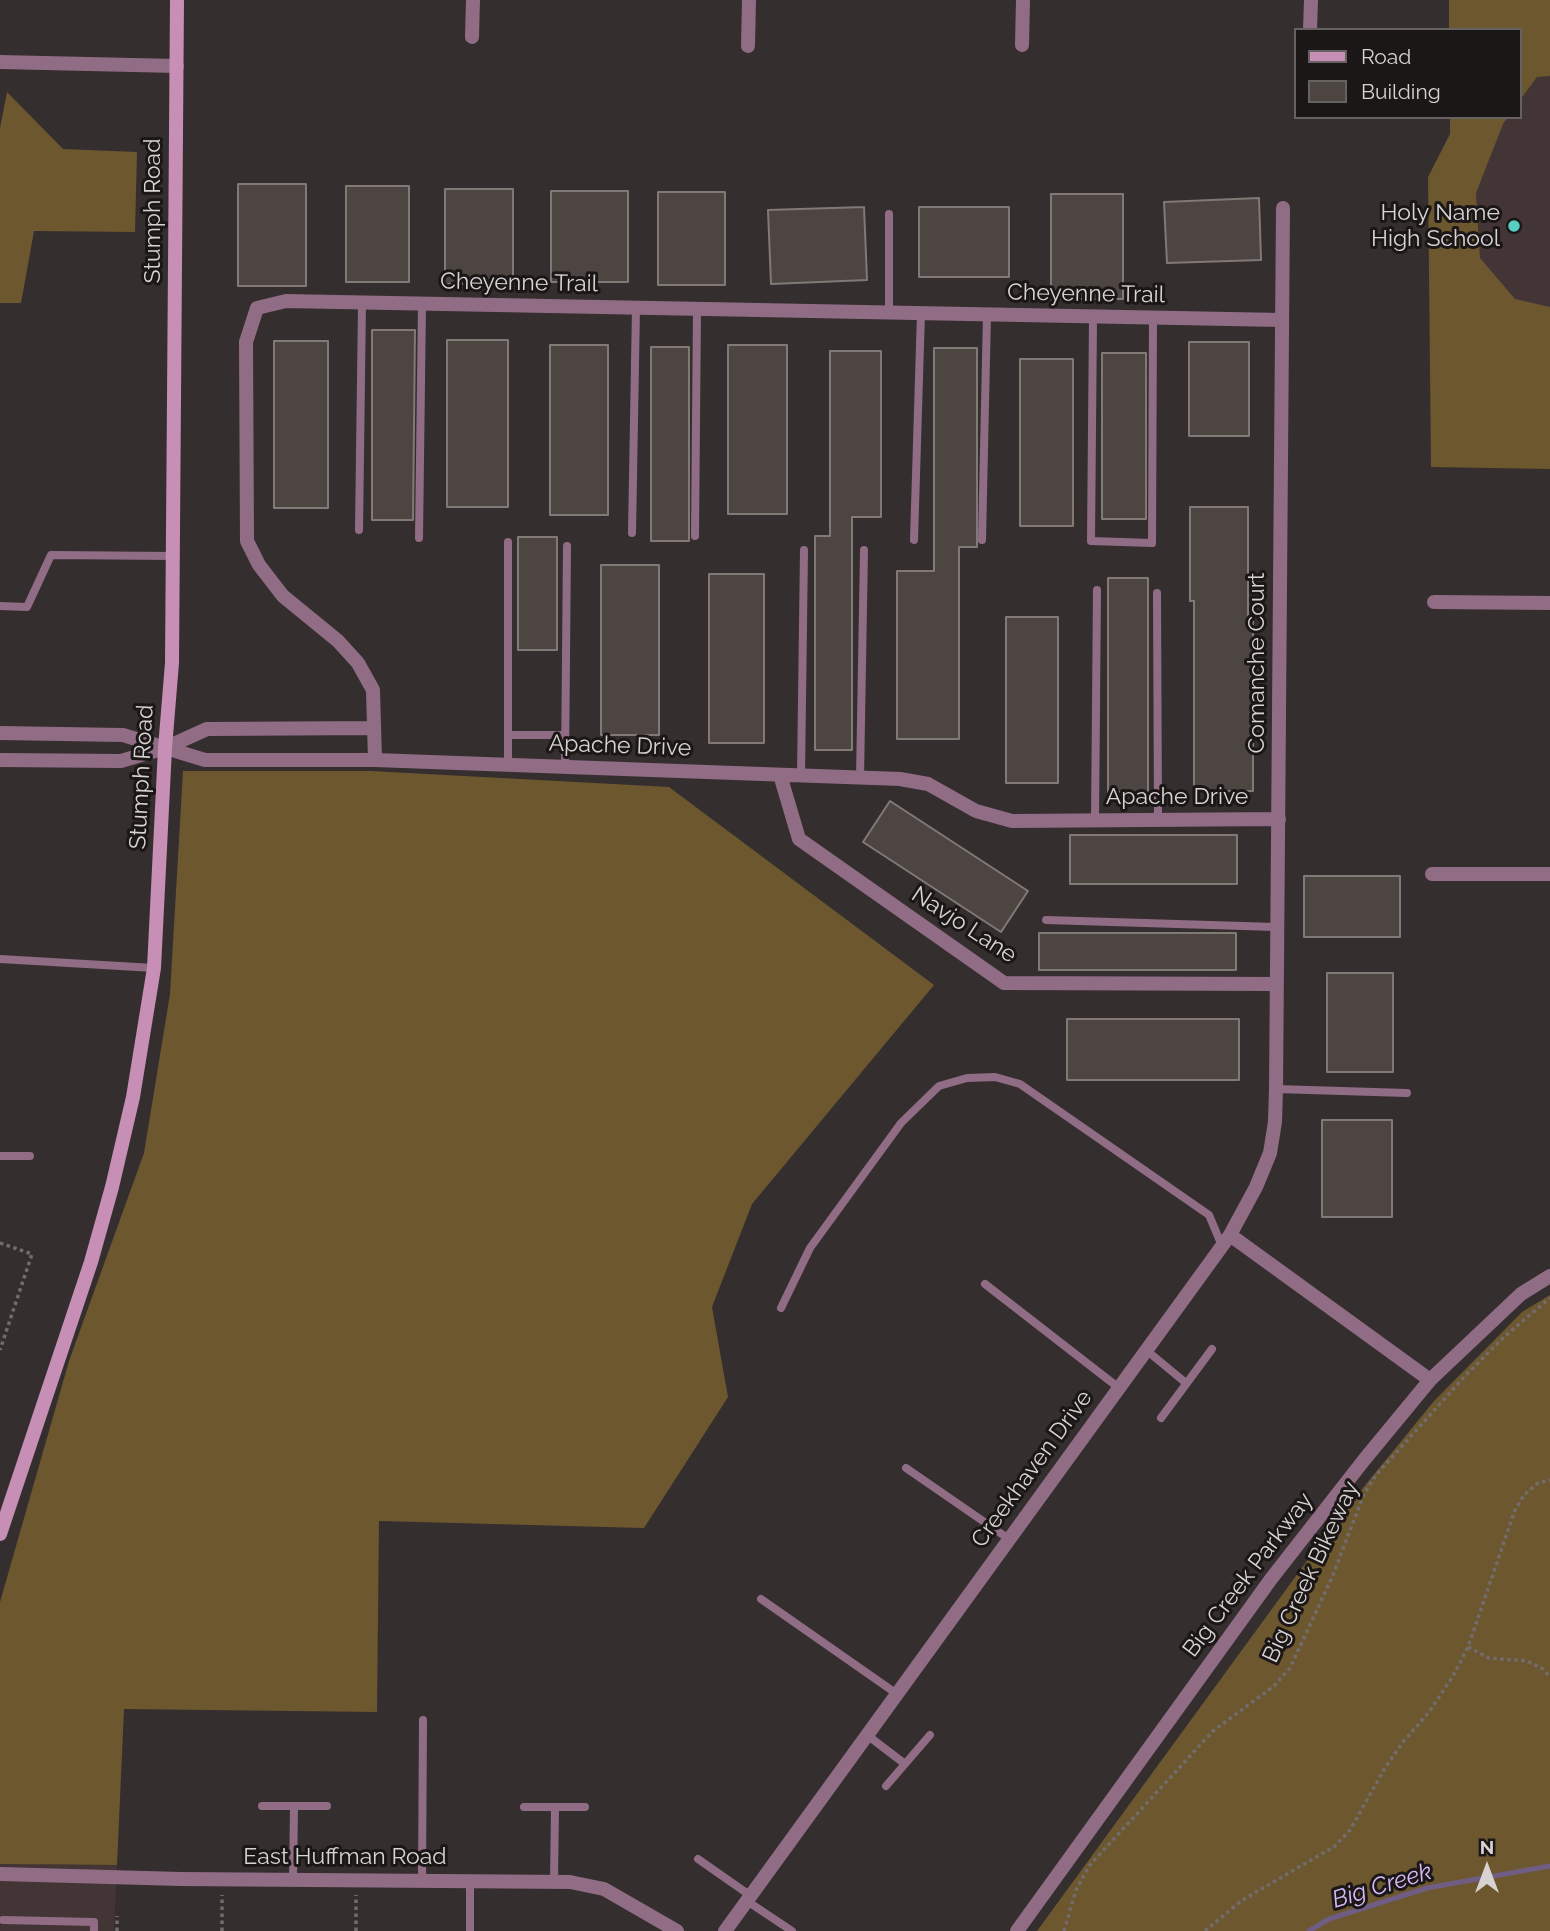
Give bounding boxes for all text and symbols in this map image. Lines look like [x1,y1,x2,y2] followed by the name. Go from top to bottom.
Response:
[1294,28,1522,119] legend
[1361,44,1411,69] text: Road
[1361,79,1441,104] text: Building
[139,139,167,283] street label: Stumph Road
[1371,199,1500,253] place label: Holy Name High School
[1506,218,1522,234] marker: Holy Name High School
[440,268,598,298] street label: Cheyenne Trail
[1007,279,1165,309] street label: Cheyenne Trail
[1243,573,1271,753] street label: Comanche Court
[124,704,160,850] street label: Stumph Road
[548,730,692,762] street label: Apache Drive
[1106,783,1248,811] street label: Apache Drive
[906,881,1022,969] street label: Navjo Lane
[966,1385,1098,1553] street label: Creekhaven Drive
[1257,1477,1365,1667] street label: Big Creek Bikeway
[1177,1487,1319,1663] street label: Big Creek Parkway
[1452,1833,1522,1903] north arrow
[1480,1836,1494,1858] text: N
[243,1843,447,1871] street label: East Huffman Road
[1329,1857,1435,1915] water label: Big Creek

